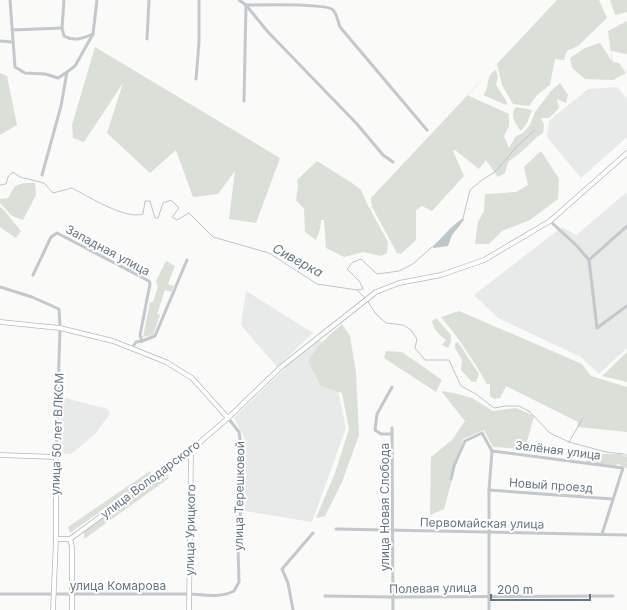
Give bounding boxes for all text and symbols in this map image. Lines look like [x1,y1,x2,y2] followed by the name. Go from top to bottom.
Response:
[63,221,153,279] street label: Западная улица
[270,240,326,280] water label: Сиверка
[47,372,67,496] street label: улица 50 лет ВЛКСМ
[97,437,203,521] street label: улица Володарского
[514,437,602,463] street label: Зелёная улица
[231,441,247,551] street label: улица Терешковой
[377,443,392,571] street label: улица Новая Слобода
[508,475,594,495] street label: Новый проезд
[182,484,198,576] street label: улица Урицкого
[420,514,544,532] street label: Первомайская улица
[491,576,590,602] scale bar
[70,578,166,593] street label: улица Комарова
[389,580,477,596] street label: Полевая улица
[497,582,533,597] text: 200 m

